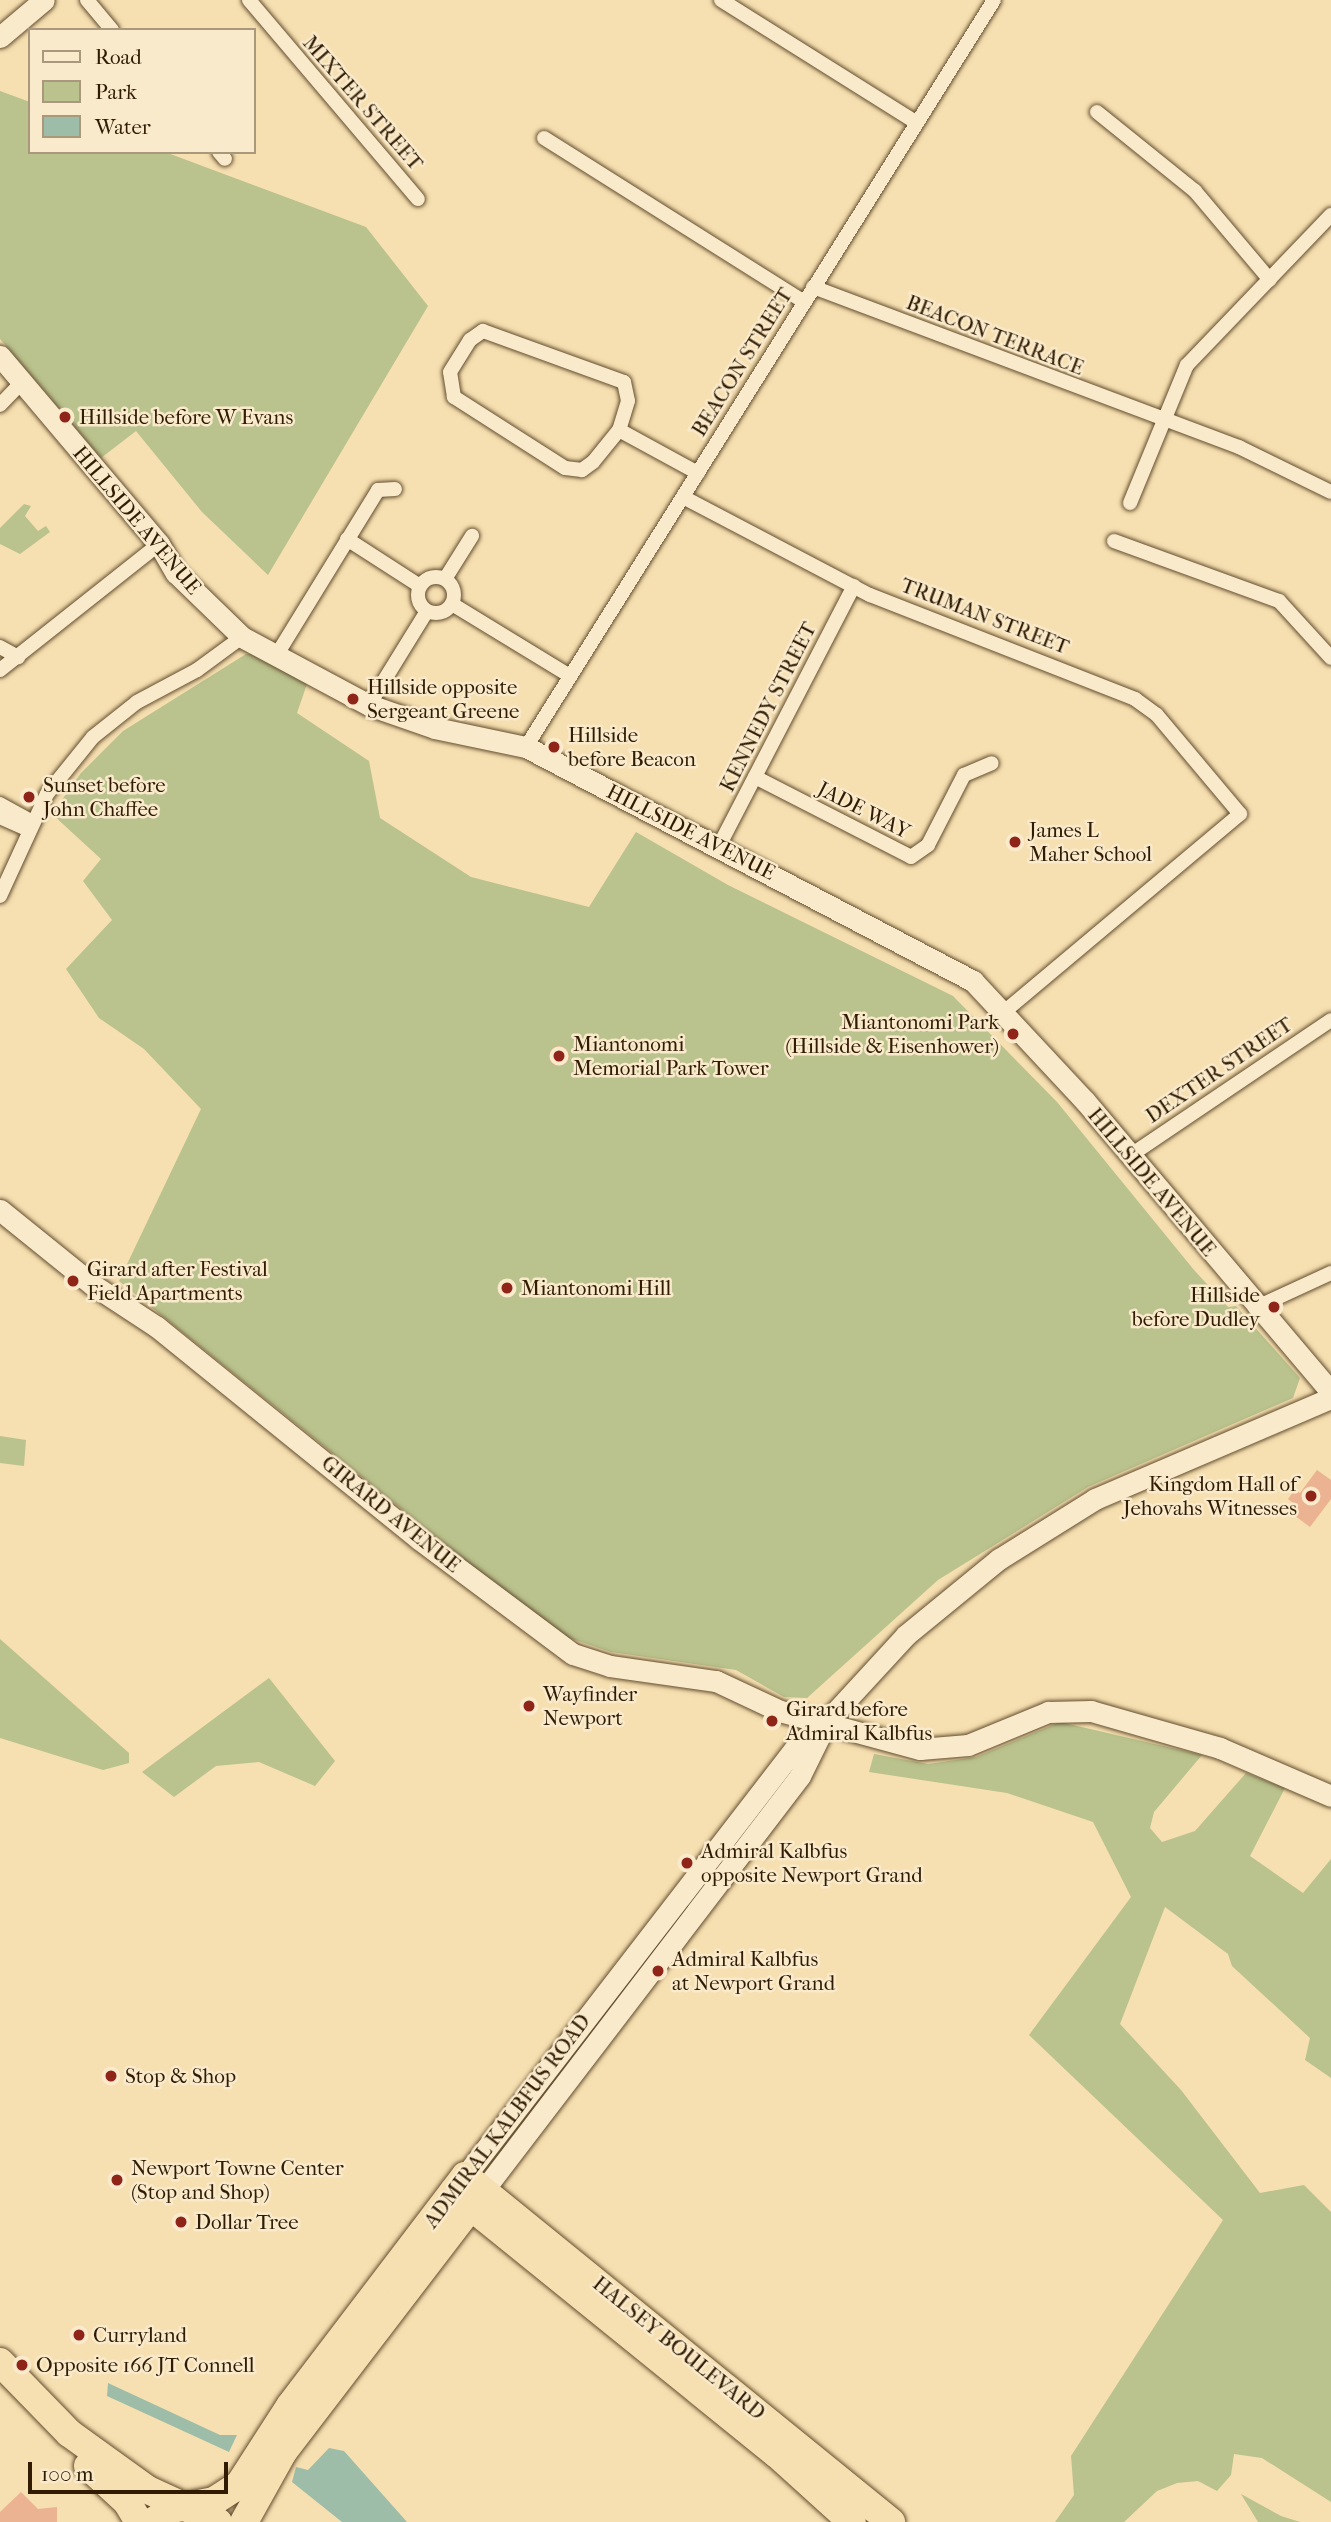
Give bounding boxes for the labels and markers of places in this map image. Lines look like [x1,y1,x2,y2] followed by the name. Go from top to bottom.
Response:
[79,404,293,430] place label: Hillside before W Evans
[57,409,73,425] marker: Hillside before W Evans
[367,674,519,724] place label: Hillside opposite Sergeant Greene
[345,691,361,707] marker: Hillside opposite Sergeant Greene
[568,722,696,772] place label: Hillside before Beacon
[546,739,562,755] marker: Hillside before Beacon
[43,772,166,822] place label: Sunset before John Chaffee
[21,789,37,805] marker: Sunset before John Chaffee
[1029,817,1152,867] place label: James L Maher School
[1007,834,1023,850] marker: James L Maher School
[785,1009,999,1059] place label: Miantonomi Park (Hillside & Eisenhower)
[1005,1026,1021,1042] marker: Miantonomi Park (Hillside & Eisenhower)
[573,1031,769,1081] place label: Miantonomi Memorial Park Tower
[551,1048,567,1064] marker: Miantonomi Memorial Park Tower
[87,1256,268,1306] place label: Girard after Festival Field Apartments
[65,1273,81,1289] marker: Girard after Festival Field Apartments
[521,1275,671,1301] place label: Miantonomi Hill
[499,1280,515,1296] marker: Miantonomi Hill
[1132,1282,1260,1332] place label: Hillside before Dudley
[1266,1299,1282,1315] marker: Hillside before Dudley
[1123,1471,1297,1521] place label: Kingdom Hall of Jehovahs Witnesses
[1303,1488,1319,1504] marker: Kingdom Hall of Jehovahs Witnesses
[543,1681,637,1731] place label: Wayfinder Newport
[786,1696,932,1746] place label: Girard before Admiral Kalbfus
[521,1698,537,1714] marker: Wayfinder Newport
[764,1713,780,1729] marker: Girard before Admiral Kalbfus
[701,1838,923,1888] place label: Admiral Kalbfus opposite Newport Grand
[679,1855,695,1871] marker: Admiral Kalbfus opposite Newport Grand
[672,1946,835,1996] place label: Admiral Kalbfus at Newport Grand
[650,1963,666,1979] marker: Admiral Kalbfus at Newport Grand
[125,2063,236,2089] place label: Stop & Shop
[103,2068,119,2084] marker: Stop & Shop
[131,2155,344,2205] place label: Newport Towne Center (Stop and Shop)
[109,2172,125,2188] marker: Newport Towne Center (Stop and Shop)
[195,2209,299,2235] place label: Dollar Tree
[173,2214,189,2230] marker: Dollar Tree
[93,2322,187,2348] place label: Curryland
[71,2327,87,2343] marker: Curryland
[36,2352,255,2378] place label: Opposite 166 JT Connell
[14,2357,30,2373] marker: Opposite 166 JT Connell

